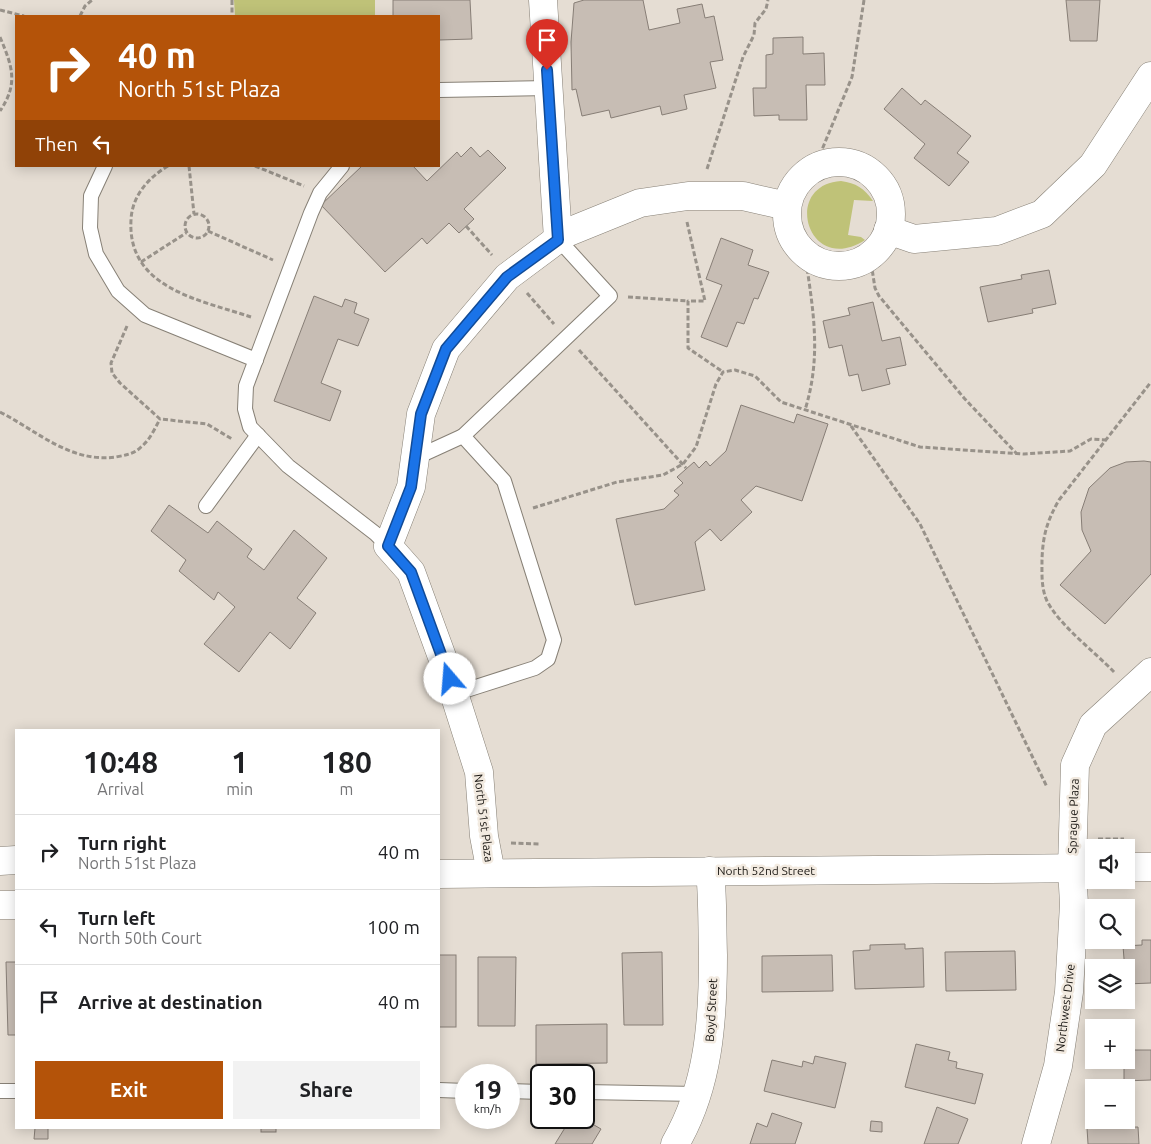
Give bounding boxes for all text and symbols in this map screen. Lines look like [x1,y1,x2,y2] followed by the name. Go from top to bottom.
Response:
[526,19,568,70] pin
[533,26,561,54] icon: arrive
[35,35,100,100] icon: right
[118,35,196,75] text: 40 m
[118,76,281,101] text: North 51st Plaza
[88,130,116,158] icon: left
[35,133,78,155] text: Then
[423,652,475,704] position arrow
[83,745,158,779] text: 10:48
[231,745,248,779] text: 1
[321,745,372,779] text: 180
[472,773,496,863] street label: North 51st Plaza
[1065,778,1081,854] street label: Sprague Plaza
[97,780,144,798] text: Arrival
[226,780,253,798] text: min
[340,780,353,798] text: m
[78,832,166,854] text: Turn right
[35,838,63,866] icon: right
[1085,839,1135,1129] map controls
[1085,839,1135,889] button: sound
[378,841,420,863] text: 40 m
[78,854,196,872] text: North 51st Plaza
[717,864,815,877] street label: North 52nd Street
[1085,899,1135,949] button: search
[78,907,156,929] text: Turn left
[35,913,63,941] icon: left
[367,916,420,938] text: 100 m
[78,929,202,947] text: North 50th Court
[1085,959,1135,1009] button: layers
[1053,963,1077,1053] street label: Northwest Drive
[703,978,719,1042] street label: Boyd Street
[35,988,63,1016] icon: arrive
[78,991,263,1013] text: Arrive at destination
[378,991,420,1013] text: 40 m
[1085,1019,1135,1069] button: +
[35,1061,223,1119] button: Exit
[233,1061,420,1119] button: Share
[530,1064,595,1129] speed limit sign: 30
[473,1076,502,1104] text: 19
[1085,1079,1135,1129] button: −
[474,1102,501,1115] text: km/h

